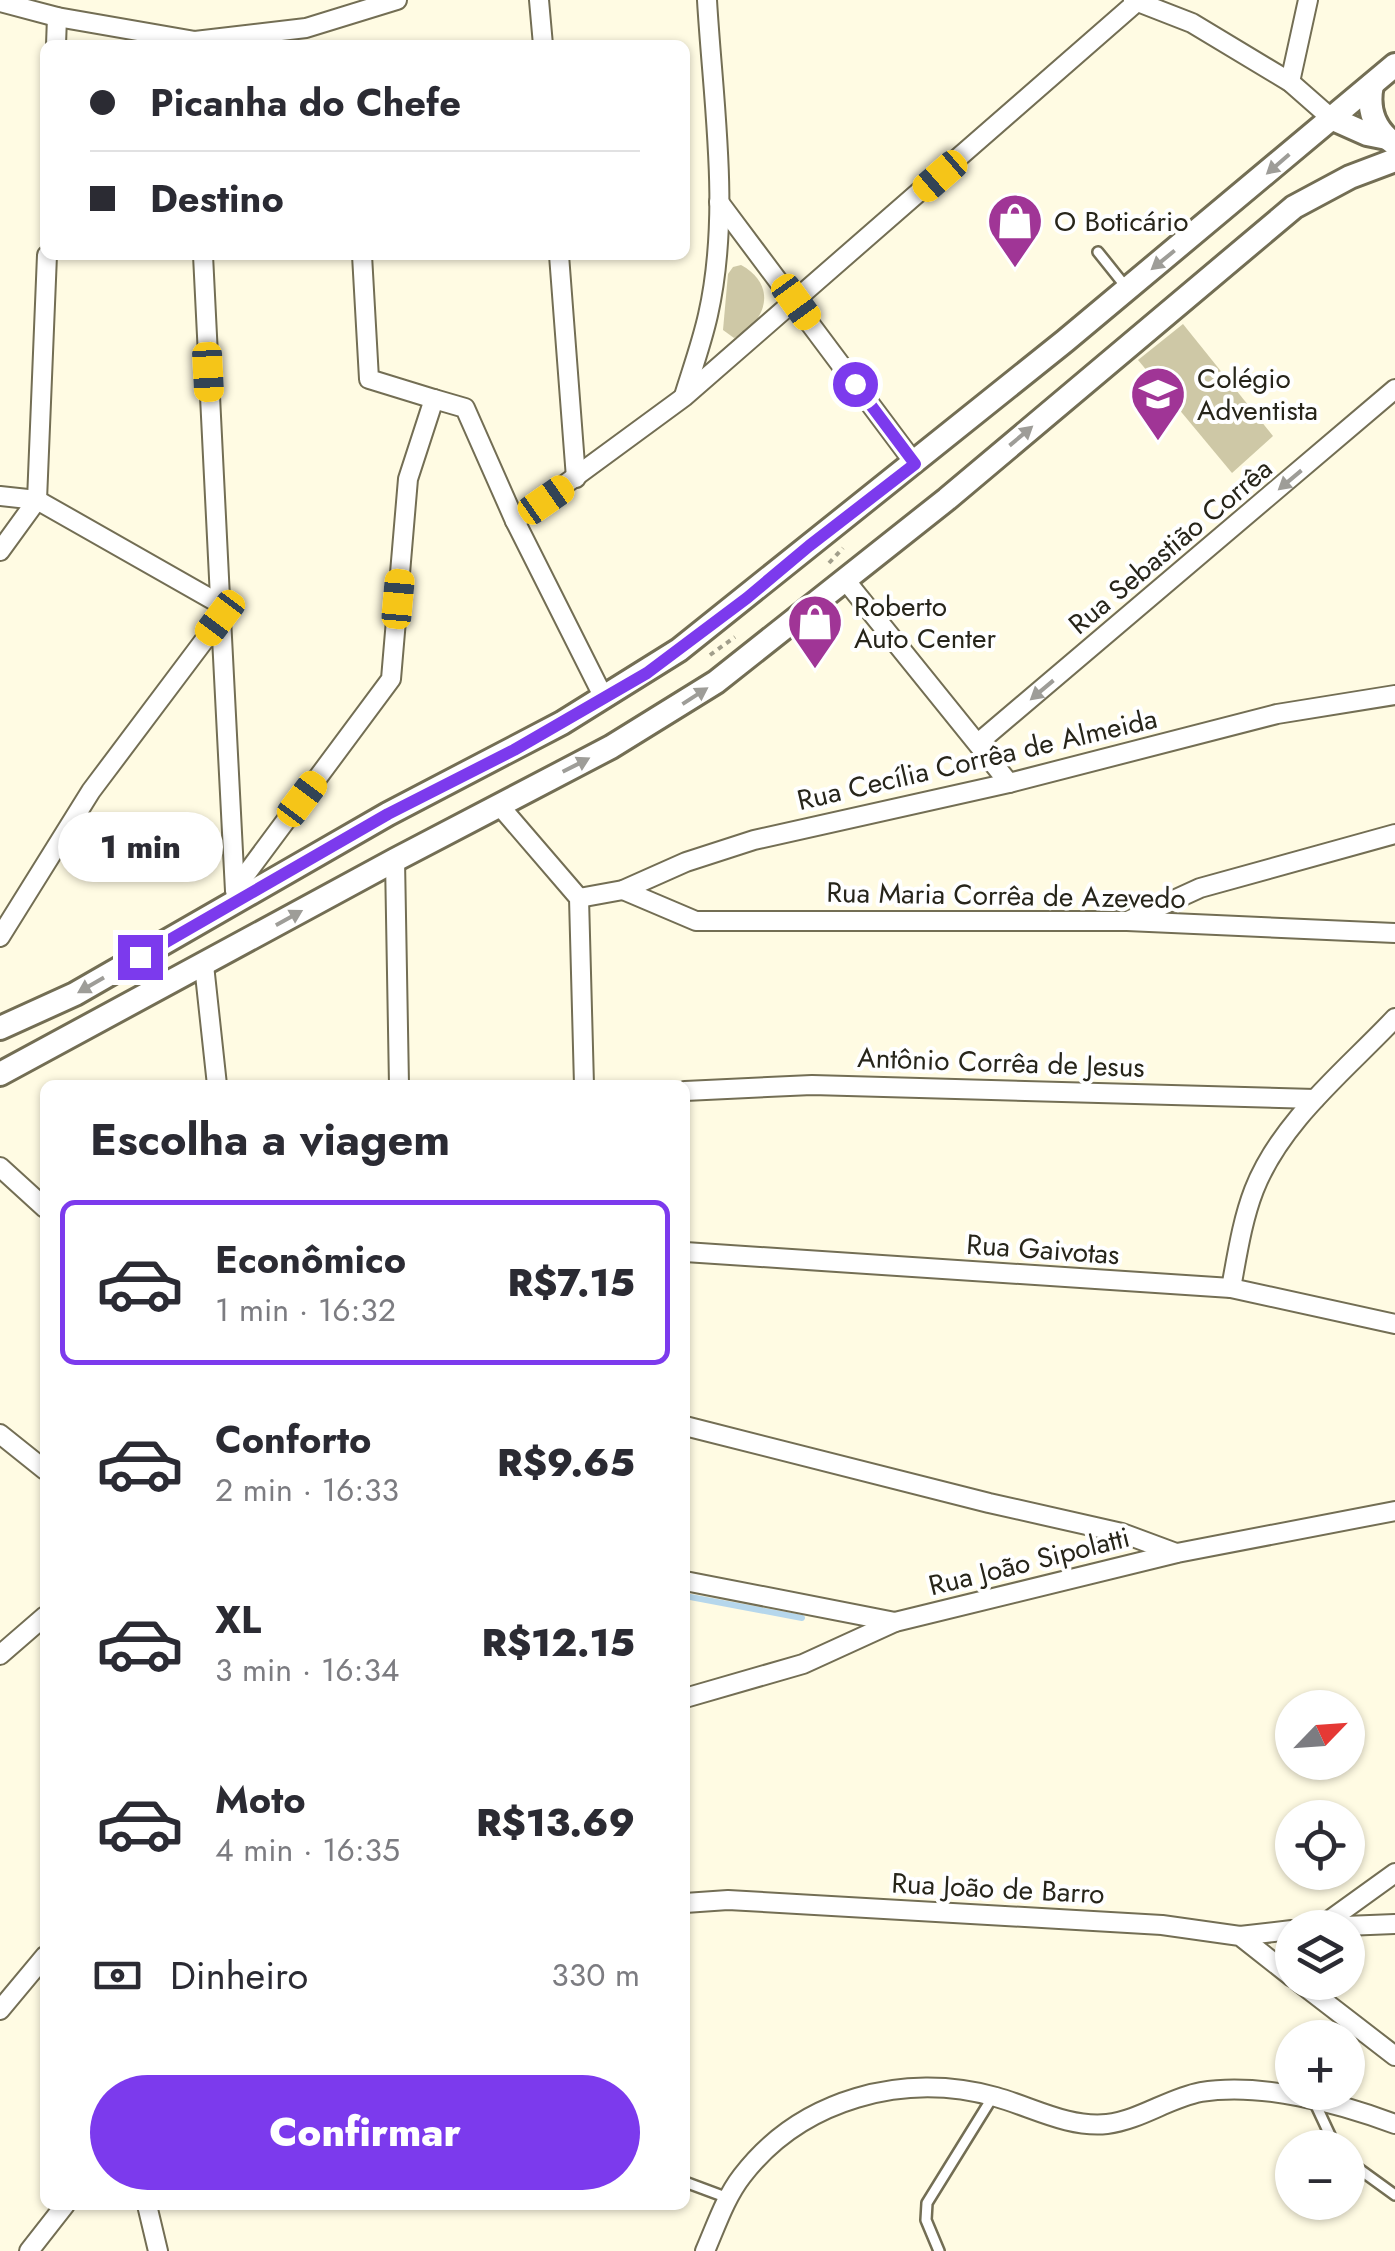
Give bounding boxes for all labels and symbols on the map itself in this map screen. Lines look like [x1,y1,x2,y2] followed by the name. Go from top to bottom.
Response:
[908,145,972,207] car
[1266,153,1291,174] one-way arrow
[985,191,1045,270] shop icon: O Boticário
[1054,201,1189,242] place label: O Boticário
[1151,249,1176,270] one-way arrow
[766,269,826,335] car
[191,341,225,403] car
[1197,358,1318,431] place label: Colégio Adventista
[833,362,878,407] route start
[1128,364,1188,443] school or university icon: Colégio Adventista
[1009,426,1034,447] one-way arrow
[1059,449,1281,644] street label: Rua Sebastião Corrêa
[1278,469,1303,490] one-way arrow
[513,471,579,529] car
[380,568,416,630] car
[190,585,250,651] car
[854,586,996,659] place label: Roberto Auto Center
[785,592,845,671] shop icon: Roberto Auto Center
[1029,678,1054,700] one-way arrow
[681,687,708,706] one-way arrow
[793,698,1161,821] street label: Rua Cecília Corrêa de Almeida
[561,757,590,774] one-way arrow
[272,766,332,832] car
[58,812,222,882] callout: 1 min
[826,872,1186,919] street label: Rua Maria Corrêa de Azevedo
[275,910,303,928] one-way arrow
[118,935,163,980] route end
[77,976,106,993] one-way arrow
[857,1037,1145,1088] street label: Antônio Corrêa de Jesus
[965,1224,1121,1275] street label: Rua Gaivotas
[924,1517,1134,1606] street label: Rua João Sipolatti
[1275,1690,1365,1780] north arrow
[890,1862,1106,1915] street label: Rua João de Barro

